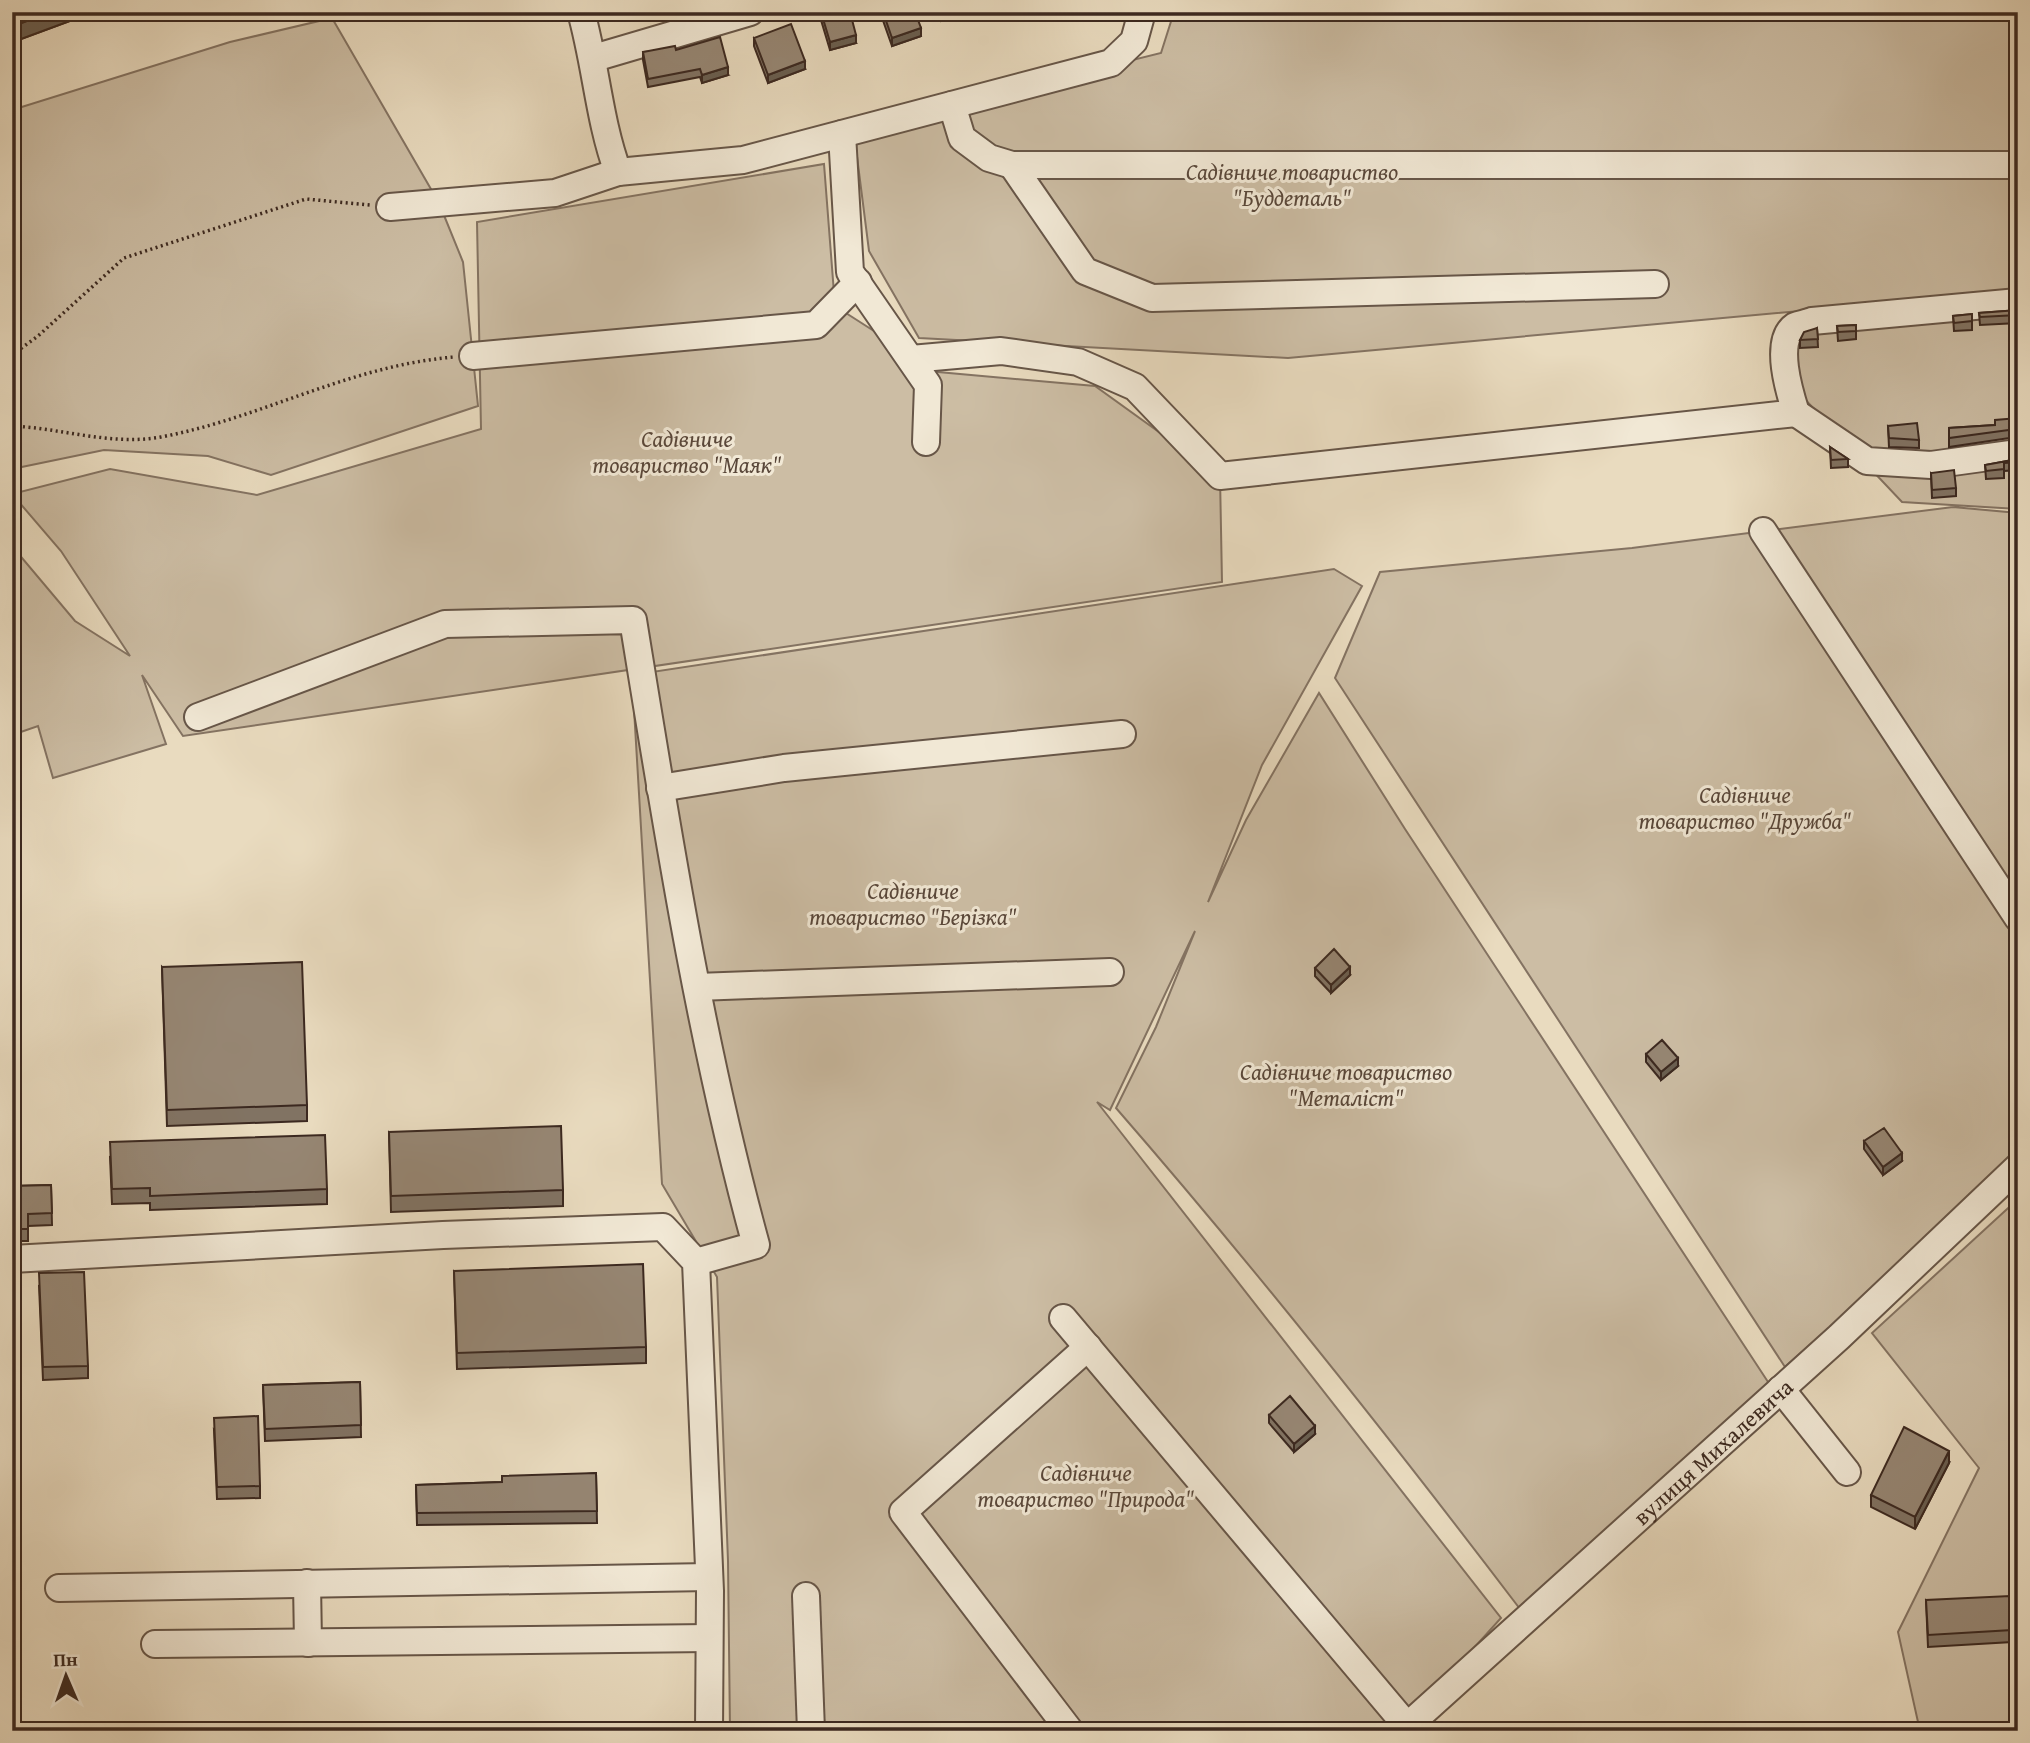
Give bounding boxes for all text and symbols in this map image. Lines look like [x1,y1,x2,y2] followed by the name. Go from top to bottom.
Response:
[1186,155,1398,214] park label: Садівниче товариство "Буддеталь"
[593,422,781,481] park label: Садівниче товариство "Маяк"
[1639,778,1851,837] park label: Садівниче товариство "Дружба"
[809,874,1017,933] park label: Садівниче товариство "Берізка"
[1240,1055,1452,1114] park label: Садівниче товариство "Металіст"
[1625,1370,1800,1532] street label: вулиця Михалевича
[978,1456,1194,1515] park label: Садівниче товариство "Природа"
[32,1642,102,1712] north arrow
[53,1645,78,1673] text: Пн

